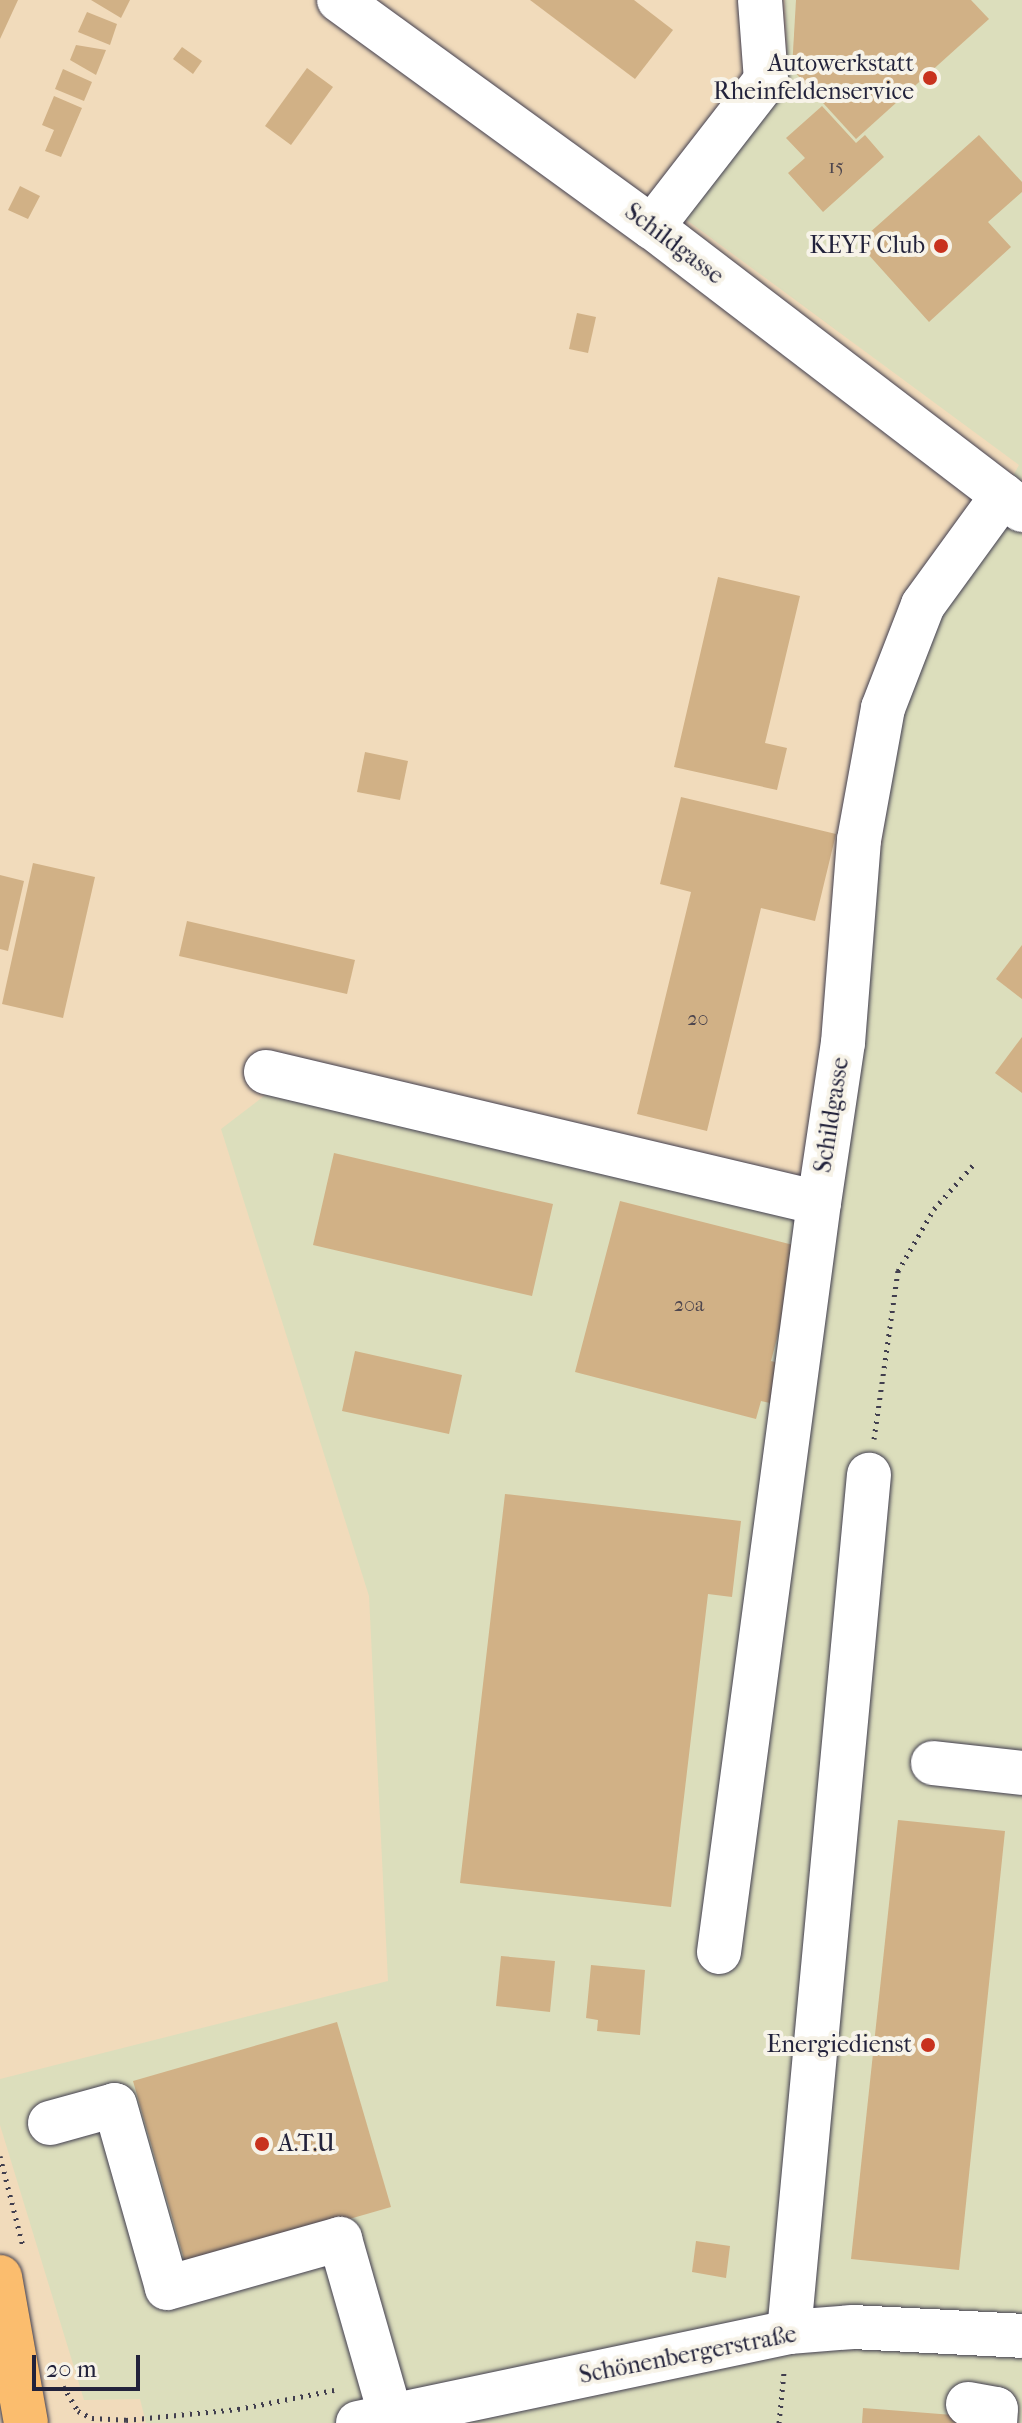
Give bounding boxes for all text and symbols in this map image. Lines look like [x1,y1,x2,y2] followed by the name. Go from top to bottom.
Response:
[713,50,914,106] place label: Autowerkstatt Rheinfeldenservice
[921,69,939,87] marker: Autowerkstatt Rheinfeldenservice
[828,154,844,178] house number: 15
[619,197,729,291] street label: Schildgasse
[810,232,925,260] place label: KEYF Club
[932,237,950,255] marker: KEYF Club
[687,1006,709,1030] house number: 20
[809,1055,855,1175] street label: Schildgasse
[674,1292,704,1316] house number: 20a
[767,2031,912,2059] place label: Energiedienst
[919,2036,937,2054] marker: Energiedienst
[278,2130,335,2158] place label: A.T.U
[253,2135,271,2153] marker: A.T.U
[577,2320,799,2390] street label: Schönenbergerstraße
[36,2339,144,2389] scale bar
[46,2355,97,2383] text: 20 m

